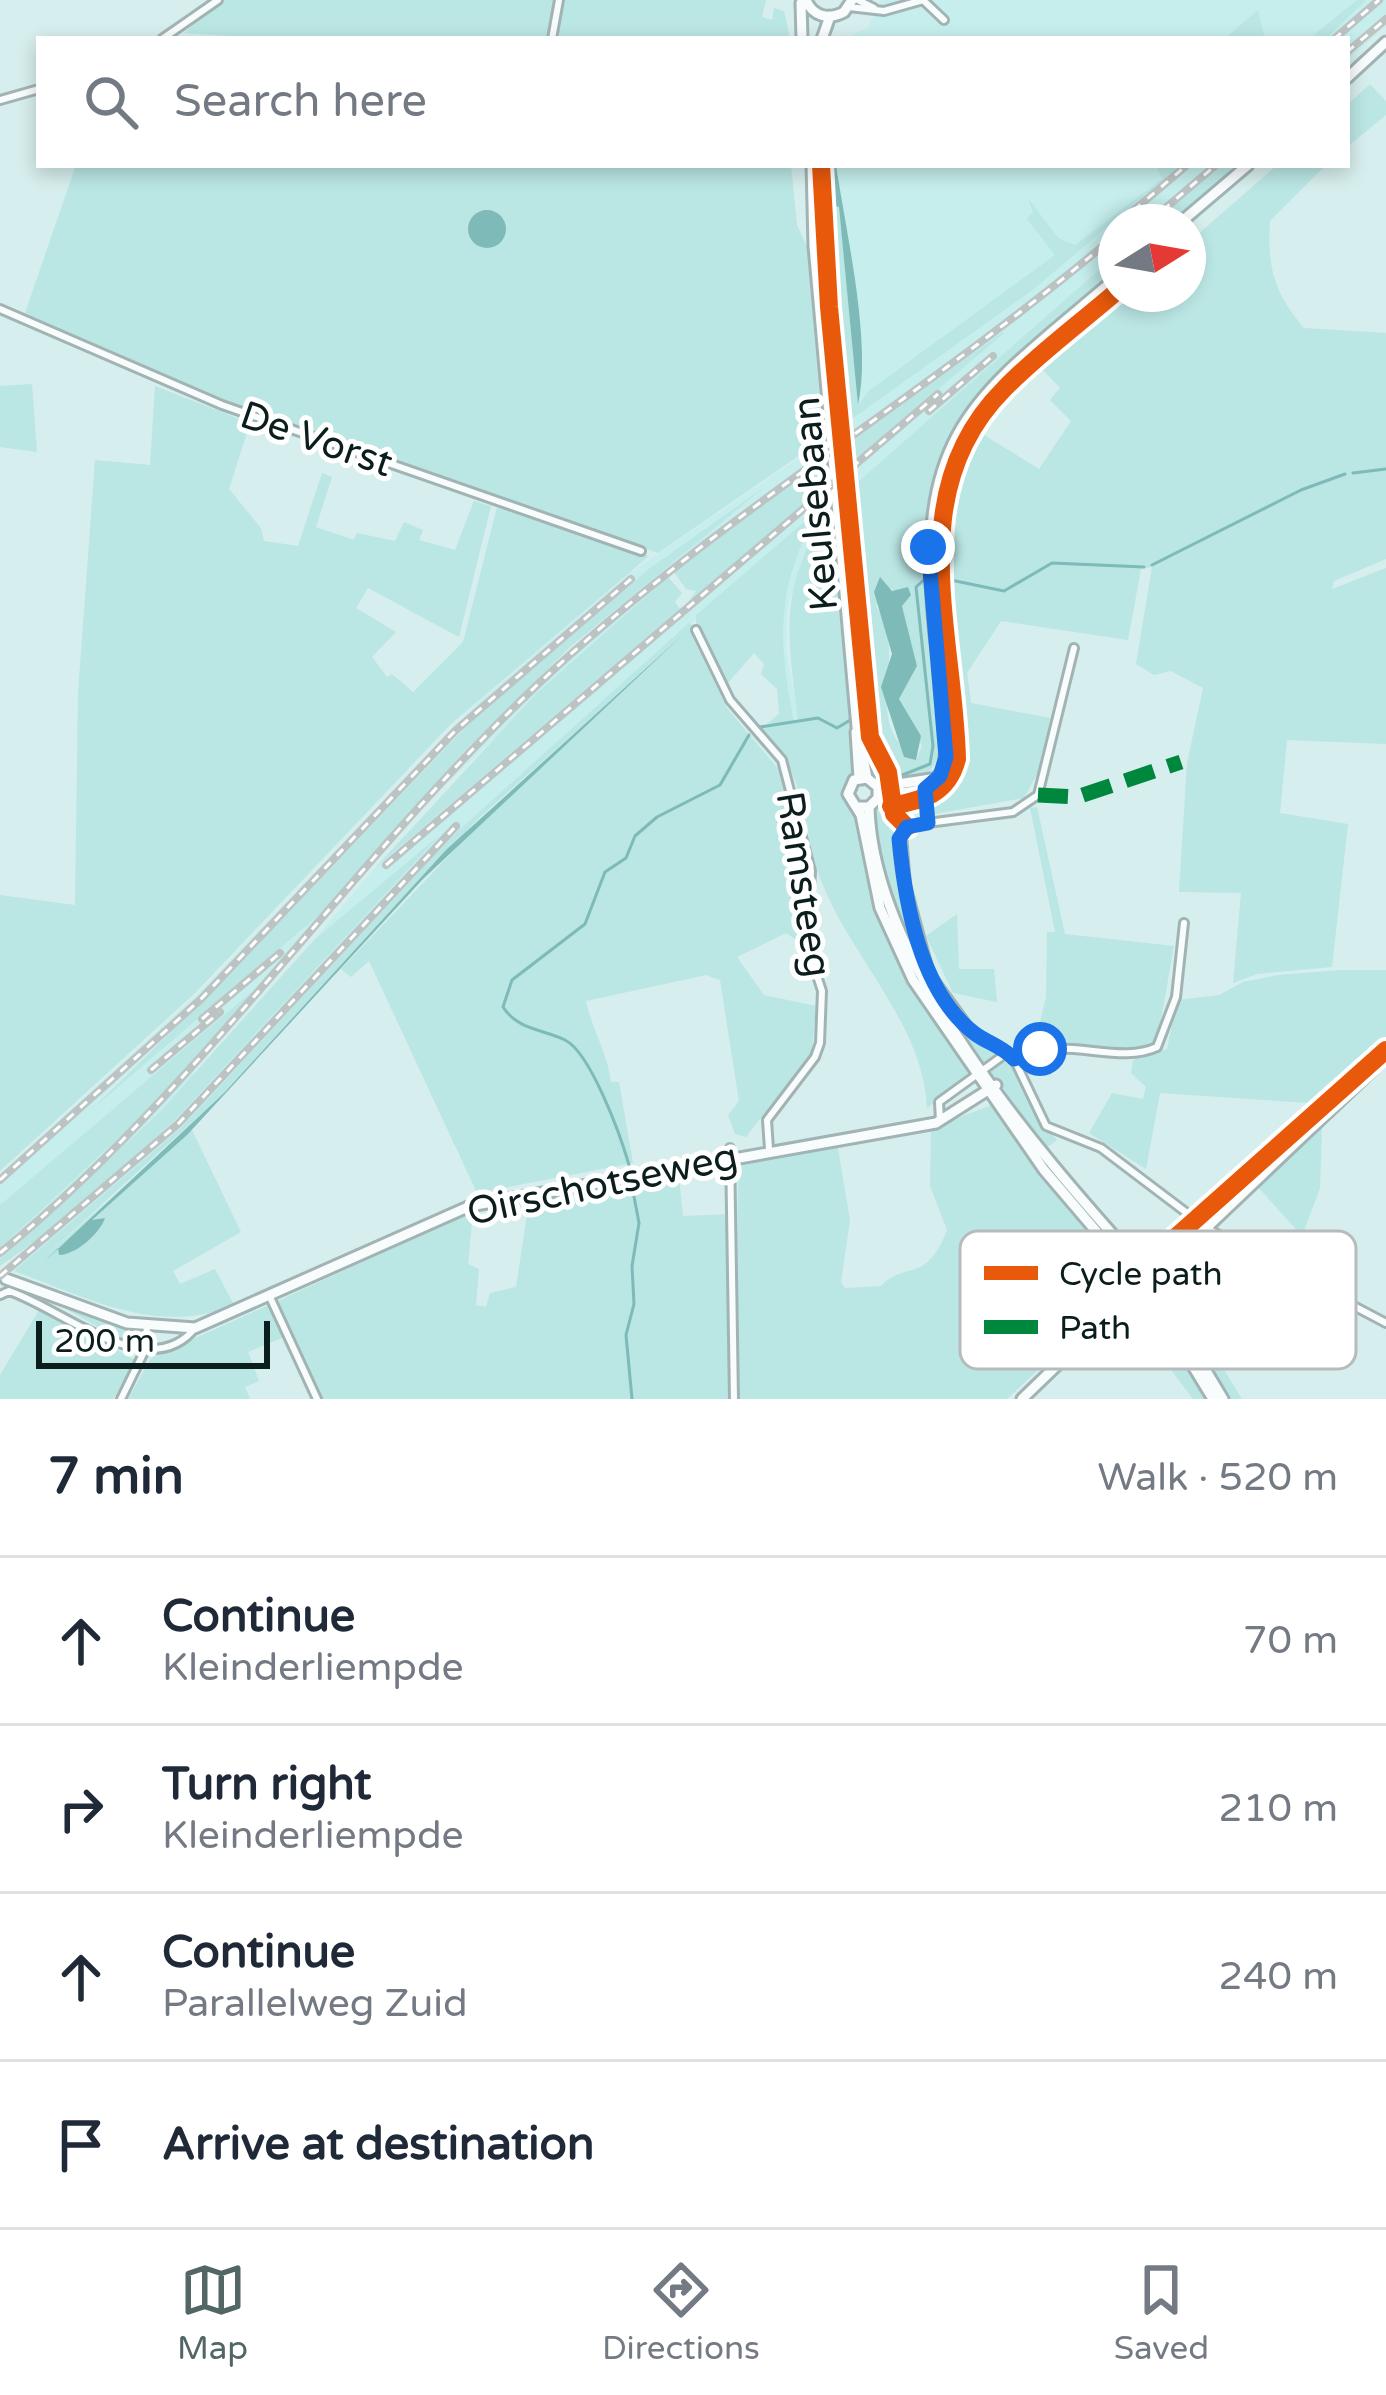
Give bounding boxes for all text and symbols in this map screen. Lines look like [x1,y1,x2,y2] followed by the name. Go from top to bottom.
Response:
[36,36,1350,168] search box
[78,69,144,135] icon: search
[174,75,427,129] text: Search here
[1098,204,1206,312] north arrow
[234,392,399,487] street label: De Vorst
[783,395,848,613] street label: Keulsebaan
[901,520,955,574] route end
[766,788,841,980] street label: Ramsteeg
[1013,1022,1067,1076] route start
[463,1133,742,1236] street label: Oirschotseweg
[960,1231,1356,1369] legend
[1059,1255,1223,1294] text: Cycle path
[1059,1309,1131,1348] text: Path
[36,1315,270,1368] scale bar
[54,1322,155,1361] text: 200 m
[48,1446,184,1508] text: 7 min
[1097,1454,1338,1501] text: Walk · 520 m
[162,1590,355,1644] text: Continue
[48,1608,114,1674] icon: ahead
[1243,1617,1338,1664] text: 70 m
[162,1644,464,1691] text: Kleinderliempde
[162,1758,371,1812] text: Turn right
[48,1776,114,1842] icon: right
[1219,1785,1338,1832] text: 210 m
[162,1812,464,1859] text: Kleinderliempde
[162,1926,355,1980] text: Continue
[48,1944,114,2010] icon: ahead
[1219,1953,1338,2000] text: 240 m
[162,1980,468,2027] text: Parallelweg Zuid
[48,2112,114,2178] icon: arrive
[162,2118,594,2172] text: Arrive at destination
[177,2257,248,2368] tab: Map
[602,2257,760,2368] tab: Directions
[1114,2257,1209,2368] tab: Saved

